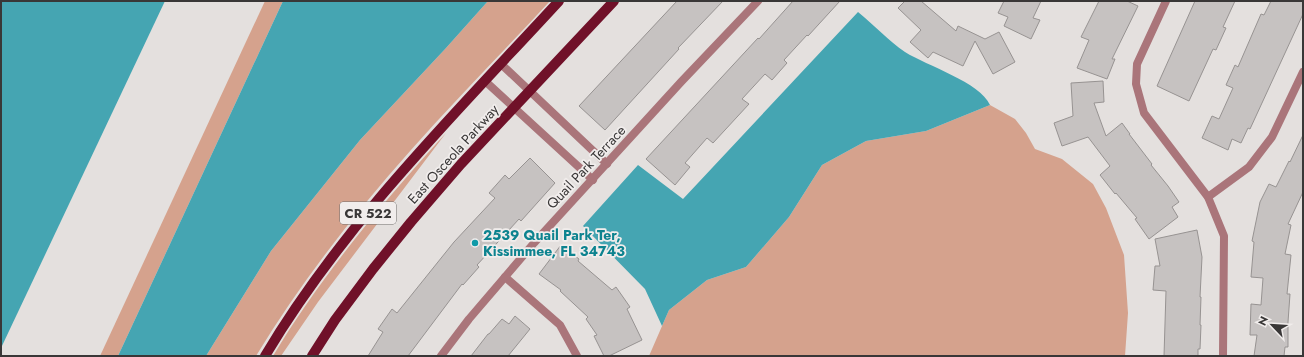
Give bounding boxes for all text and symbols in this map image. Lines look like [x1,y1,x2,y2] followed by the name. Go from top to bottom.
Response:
[403,99,504,208] street label: East Osceola Parkway
[542,121,630,213] street label: Quail Park Terrace
[340,202,396,224] road number: CR 522
[483,225,625,261] place label: 2539 Quail Park Ter, Kissimmee, FL 34743
[470,238,480,248] marker: 2539 Quail Park Ter, Kissimmee, FL 34743
[1252,305,1292,345] north arrow
[1254,313,1272,328] text: N

